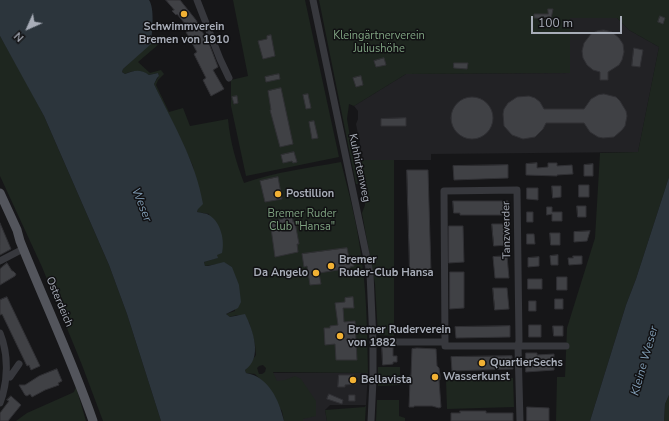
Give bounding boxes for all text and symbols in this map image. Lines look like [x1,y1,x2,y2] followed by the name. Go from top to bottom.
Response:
[8,8,48,48] north arrow
[533,8,624,34] scale bar
[179,9,189,19] marker: Schwimmverein Bremen von 1910
[538,15,573,31] text: 100 m
[139,20,229,46] place label: Schwimmverein Bremen von 1910
[11,29,27,45] text: N
[333,29,425,55] park label: Kleingärtnerverein Juliushöhe
[345,133,373,203] street label: Kuhhirtenweg
[128,186,154,224] water label: Weser
[286,187,334,201] place label: Postillion
[273,189,283,199] marker: Postillion
[500,201,514,259] street label: Tanzwerder
[268,207,336,233] park label: Bremer Ruder Club "Hansa"
[339,253,434,279] place label: Bremer Ruder-Club Hansa
[326,261,336,271] marker: Bremer Ruder-Club Hansa
[254,266,308,280] place label: Da Angelo
[311,268,321,278] marker: Da Angelo
[43,275,75,329] street label: Osterdeich
[348,323,451,349] place label: Bremer Ruderverein von 1882
[628,325,662,397] water label: Kleine Weser
[335,331,345,341] marker: Bremer Ruderverein von 1882
[490,356,563,370] place label: QuartierSechs
[477,358,487,368] marker: QuartierSechs
[443,370,510,384] place label: Wasserkunst
[430,372,440,382] marker: Wasserkunst
[361,373,412,387] place label: Bellavista
[348,375,358,385] marker: Bellavista

